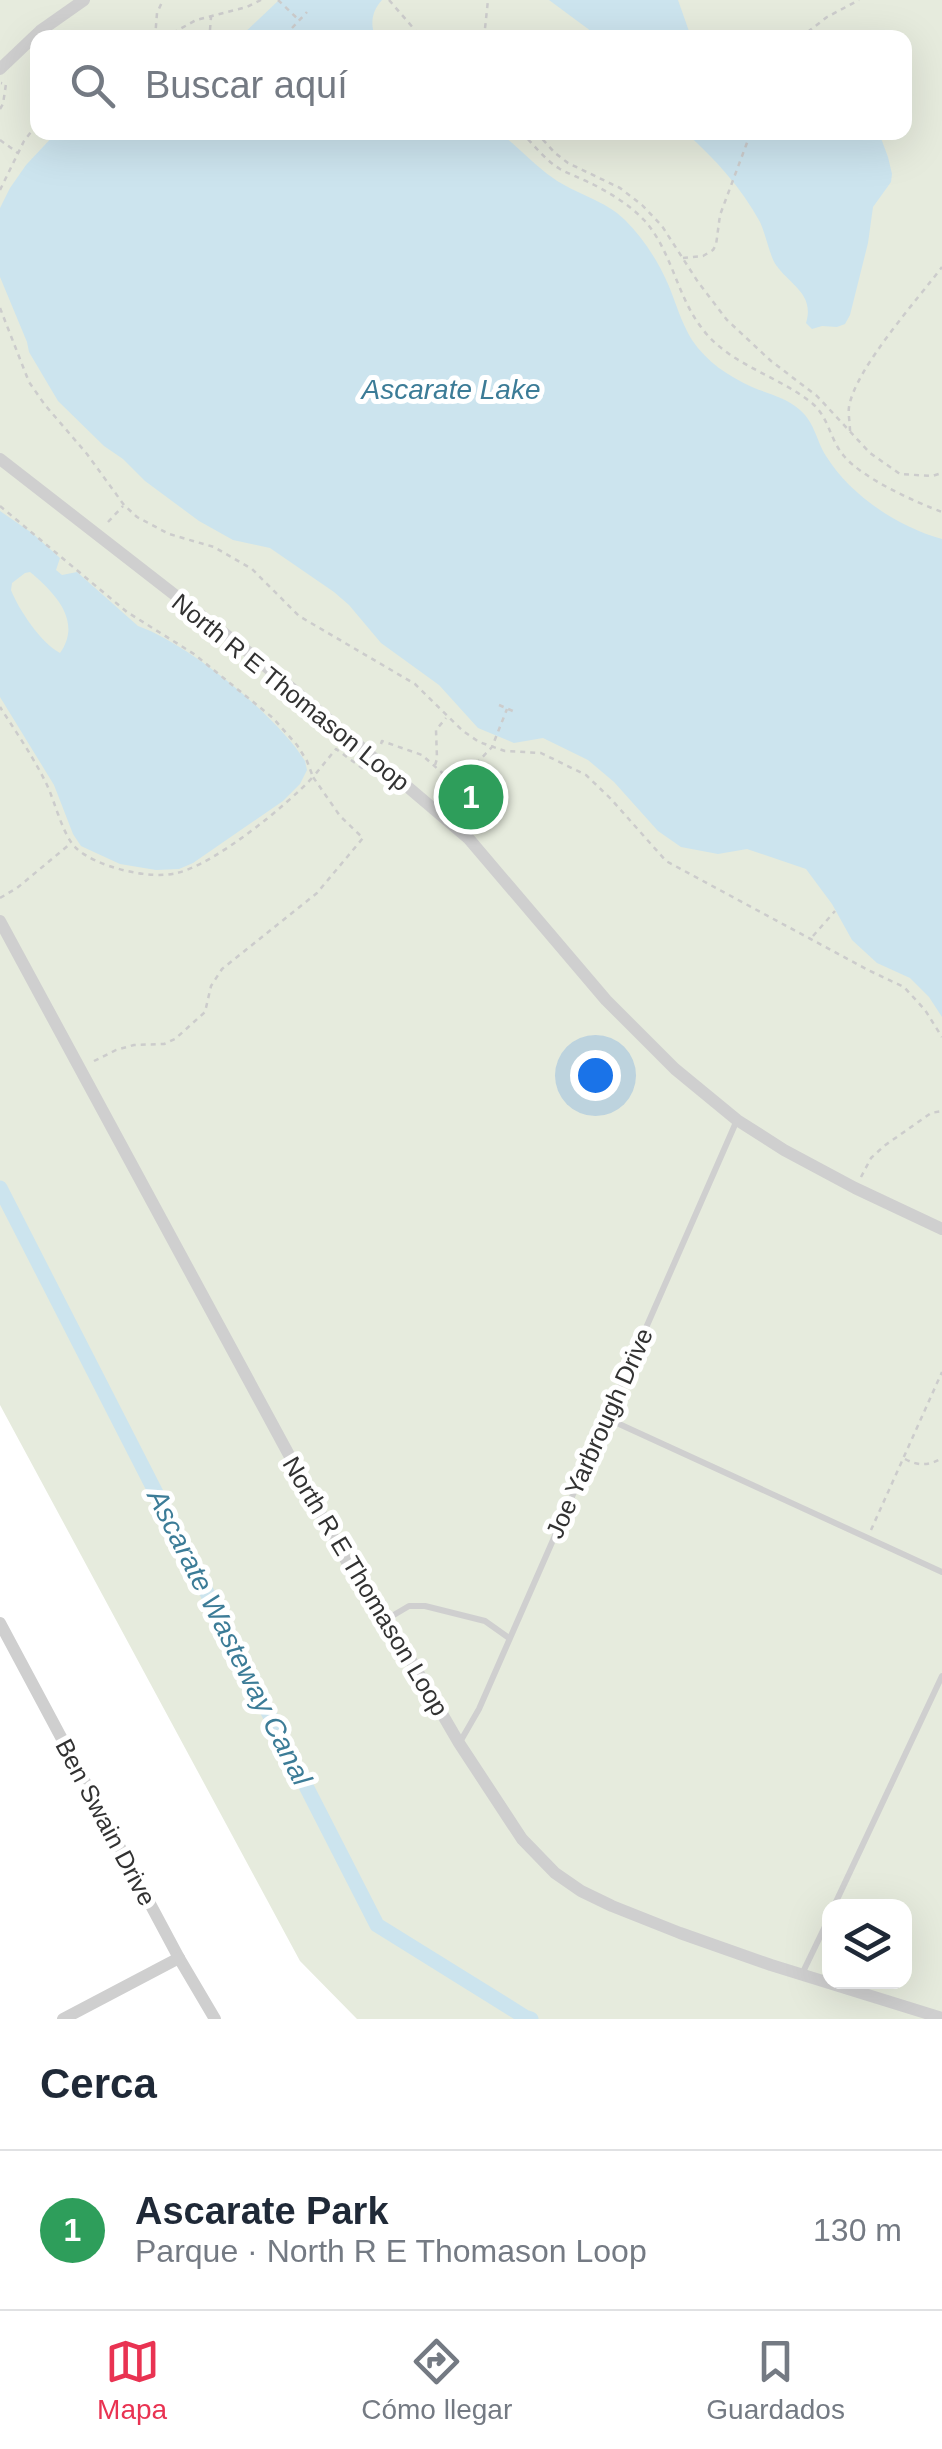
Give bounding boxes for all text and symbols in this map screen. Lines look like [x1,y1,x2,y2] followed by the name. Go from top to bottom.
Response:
[30,30,912,140] search box
[65,58,120,113] icon: search
[145,64,348,106] text: Buscar aquí
[360,374,541,405] water label: Ascarate Lake
[167,588,415,796] street label: North R E Thomason Loop
[438,760,504,834] pin: 1
[570,1050,621,1101] your location
[540,1324,658,1542] street label: Joe Yarbrough Drive
[278,1452,454,1720] street label: North R E Thomason Loop
[140,1482,318,1791] water label: Ascarate Wasteway Canal
[50,1734,162,1910] street label: Ben Swain Drive
[822,1899,912,1989] map controls
[822,1899,912,1989] button: layers
[40,2060,157,2107] text: Cerca
[135,2190,389,2232] text: Ascarate Park
[64,2212,81,2248] text: 1
[813,2212,902,2248] text: 130 m
[135,2233,647,2269] text: Parque · North R E Thomason Loop
[97,2334,167,2426] tab: Mapa
[361,2334,512,2426] tab: Cómo llegar
[706,2334,845,2426] tab: Guardados

